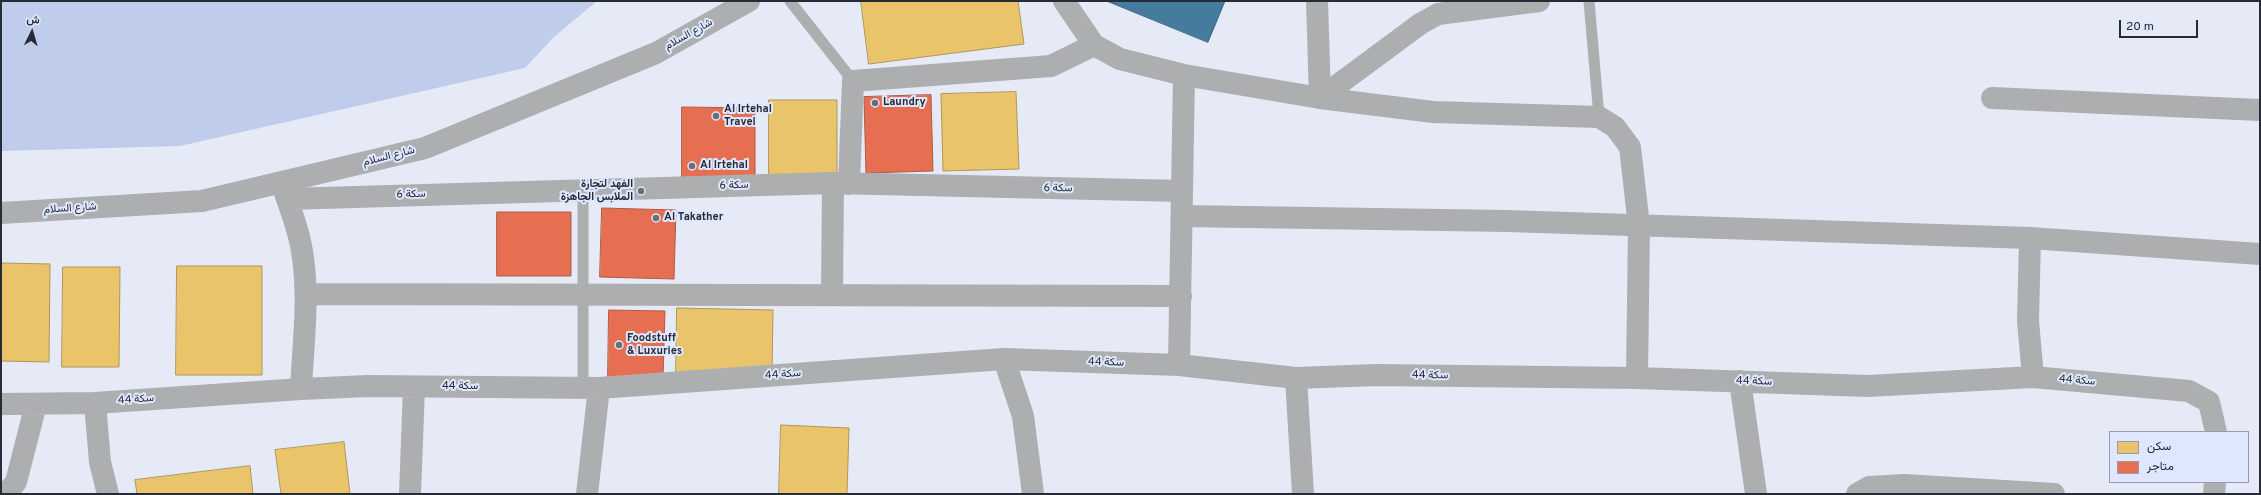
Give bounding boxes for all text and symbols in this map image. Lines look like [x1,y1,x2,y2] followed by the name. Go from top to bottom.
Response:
[12,12,52,52] north arrow
[26,12,40,28] text: ش
[2121,12,2200,38] scale bar
[663,16,715,54] street label: شارع السلام
[2126,19,2154,35] text: 20 m
[883,96,926,110] place label: Laundry
[870,98,880,108] marker: Laundry
[724,103,772,129] place label: Al Irtehal Travel
[711,111,721,121] marker: Al Irtehal Travel
[362,144,416,170] street label: شارع السلام
[700,159,748,173] place label: Al Irtehal
[687,161,697,171] marker: Al Irtehal
[561,178,633,204] place label: الفهد لتجارة الملابس الجاهزة
[719,179,749,193] street label: سكة 6
[1043,182,1073,196] street label: سكة 6
[636,186,646,196] marker: الفهد لتجارة الملابس الجاهزة
[396,188,426,202] street label: سكة 6
[43,201,97,217] street label: شارع السلام
[664,211,723,225] place label: Al Takather
[651,213,661,223] marker: Al Takather
[627,332,682,358] place label: Foodstuff & Luxuries
[614,340,624,350] marker: Foodstuff & Luxuries
[1088,356,1124,370] street label: سكة 44
[764,367,802,383] street label: سكة 44
[1412,369,1448,383] street label: سكة 44
[2058,373,2096,389] street label: سكة 44
[1736,375,1772,389] street label: سكة 44
[442,380,478,394] street label: سكة 44
[117,392,155,408] street label: سكة 44
[2109,431,2249,483] legend
[2147,439,2171,455] text: سكن
[2147,459,2174,475] text: متاجر

